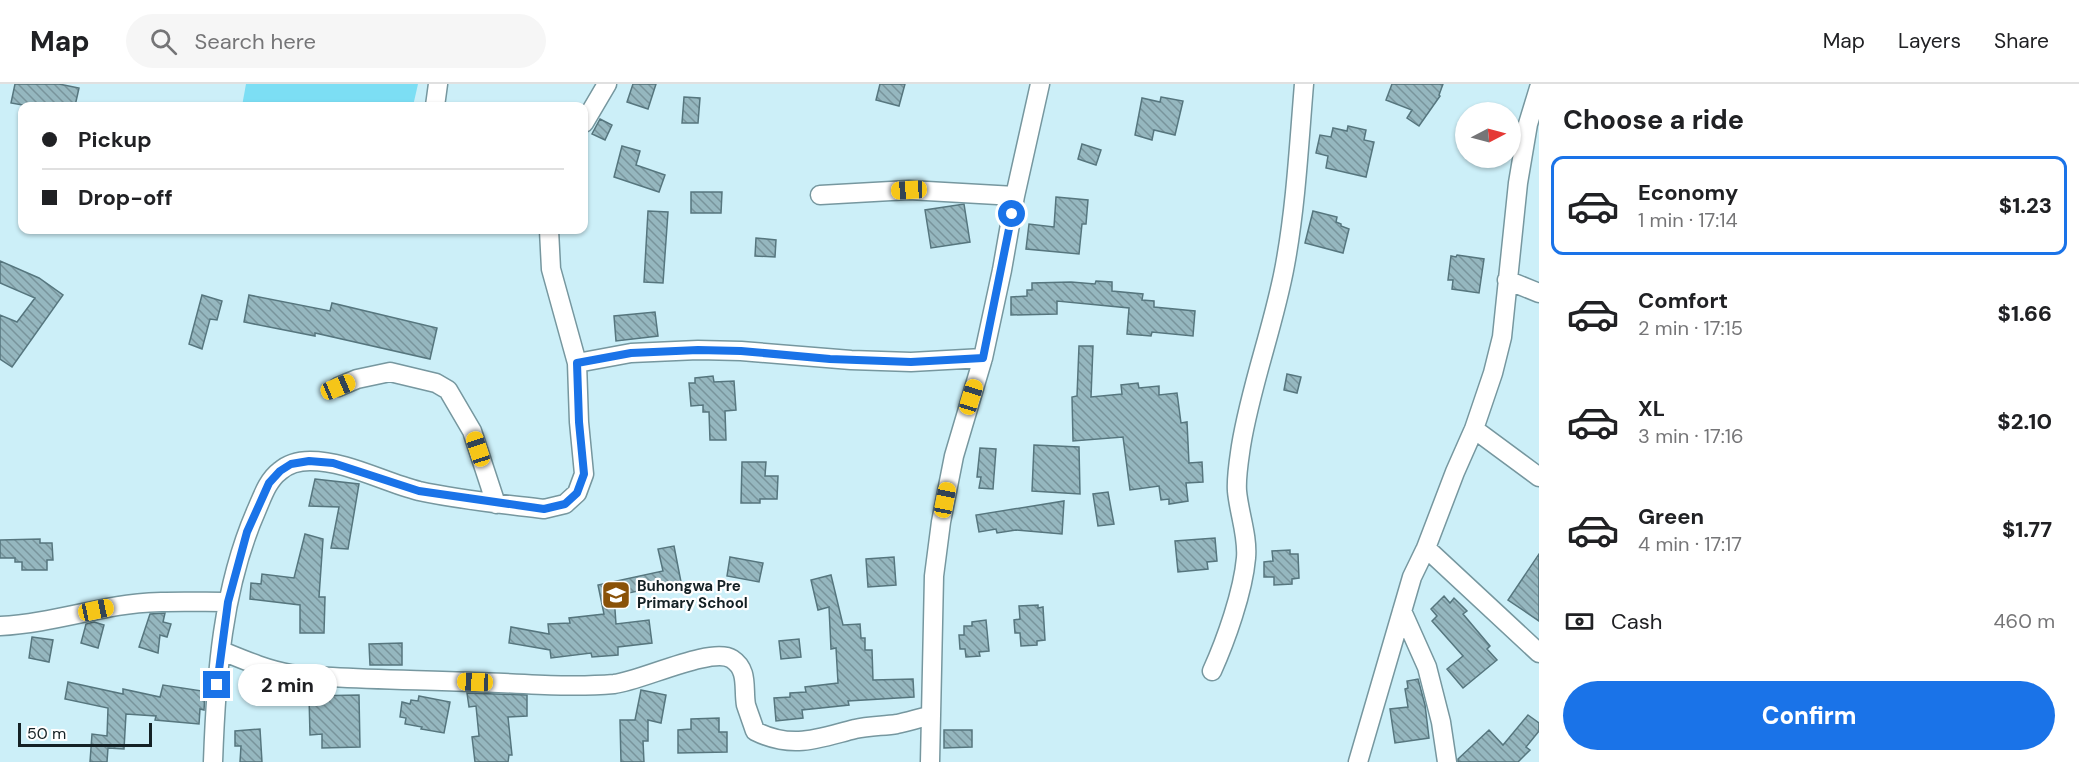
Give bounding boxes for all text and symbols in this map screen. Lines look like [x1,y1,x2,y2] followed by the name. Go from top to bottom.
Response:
[126,14,546,68] search box
[30,23,90,60] text: Map
[147,25,180,58] icon: search
[195,27,316,56] text: Search here
[1823,27,1865,55] text: Map
[1898,27,1961,55] text: Layers
[1994,27,2049,55] text: Share
[1455,102,1521,168] north arrow
[1455,102,1521,168] map controls
[1563,102,1744,137] text: Choose a ride
[78,125,152,154] text: Pickup
[1638,178,1738,207] text: Economy
[1566,179,1620,233] icon: car
[891,180,927,200] car
[78,183,173,212] text: Drop-off
[1999,191,2052,220] text: $1.23
[998,200,1025,227] route start
[1638,207,1738,233] text: 1 min · 17:14
[1638,286,1728,315] text: Comfort
[1566,287,1620,341] icon: car
[1998,299,2052,328] text: $1.66
[1638,315,1743,341] text: 2 min · 17:15
[318,372,358,402] car
[957,377,985,417] car
[1638,394,1665,423] text: XL
[1566,395,1620,449] icon: car
[1997,407,2052,436] text: $2.10
[1638,423,1744,449] text: 3 min · 17:16
[464,429,492,469] car
[933,481,957,519] car
[1638,502,1704,531] text: Green
[1566,503,1620,557] icon: car
[2002,515,2052,544] text: $1.77
[1638,531,1742,557] text: 4 min · 17:17
[637,576,748,613] place label: Buhongwa Pre Primary School
[600,579,632,611] school or university icon: Buhongwa Pre Primary School
[77,597,115,623] car
[1563,605,1596,638] icon: cash
[1611,607,1662,636] text: Cash
[1993,608,2055,634] text: 460 m
[238,664,337,706] callout: 2 min
[203,671,230,698] route end
[261,672,314,698] text: 2 min
[457,672,493,692] car
[1563,681,2055,750] button: Confirm
[18,720,152,748] scale bar
[27,723,66,744] text: 50 m

